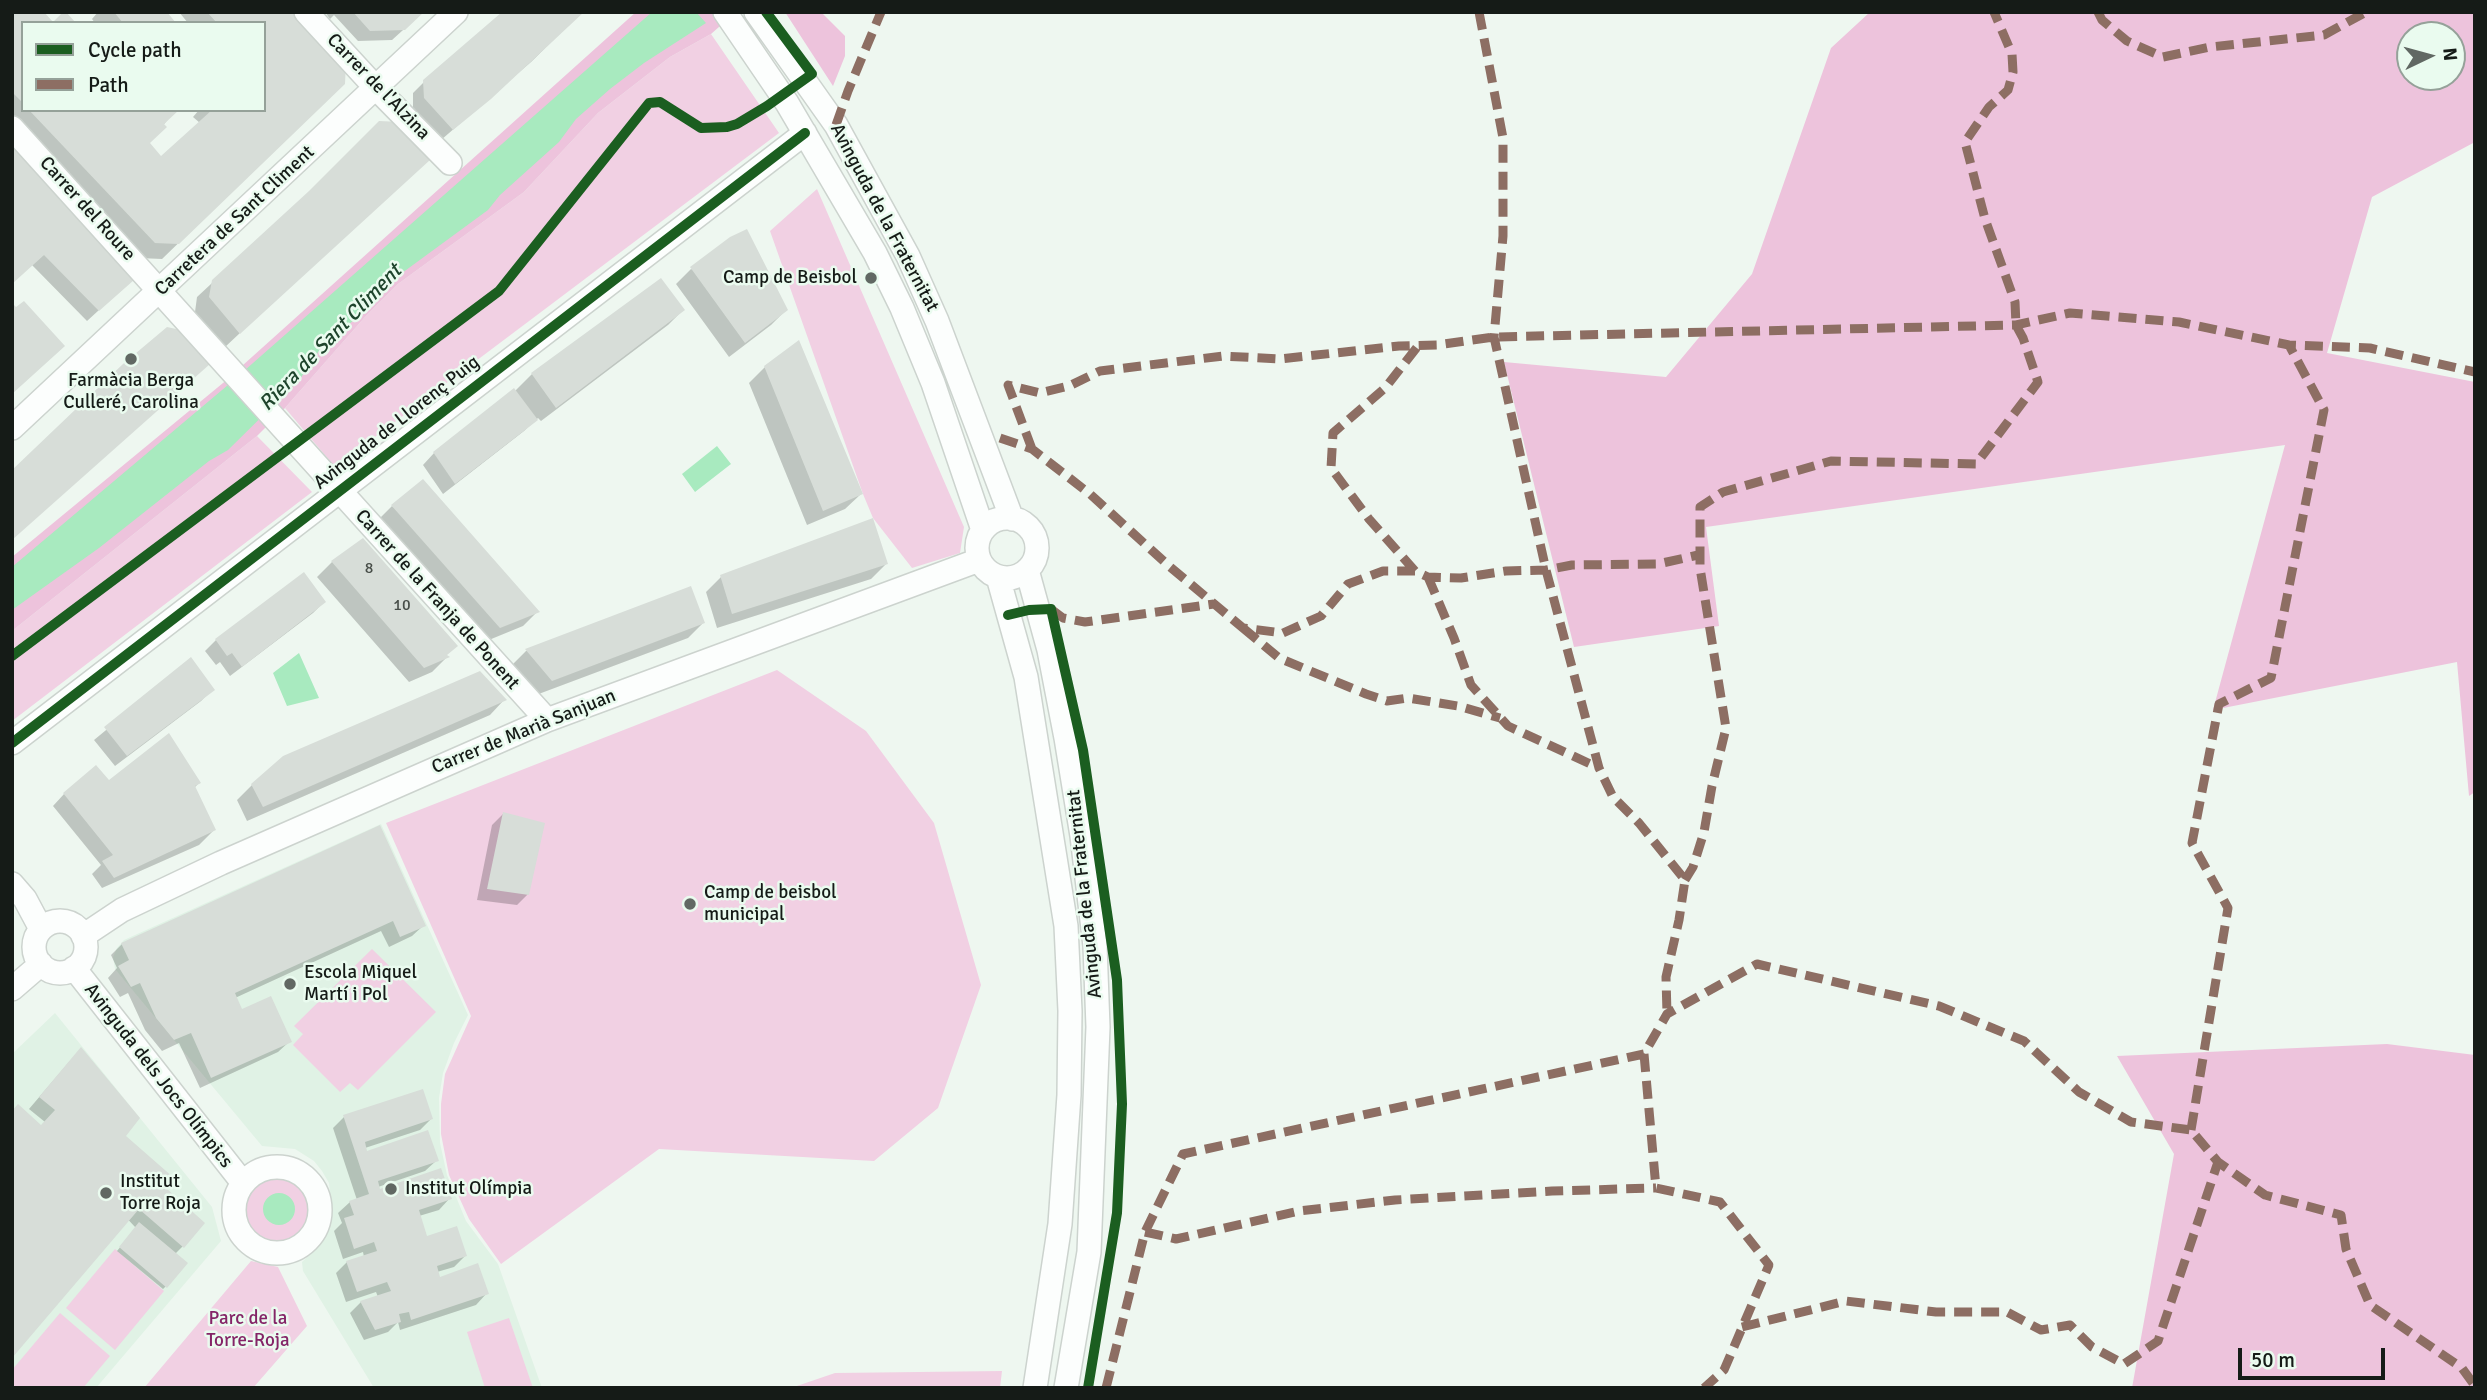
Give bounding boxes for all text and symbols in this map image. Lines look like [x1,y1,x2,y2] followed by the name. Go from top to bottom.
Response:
[21,21,266,112] legend
[2396,21,2466,91] north arrow
[322,29,434,145] street label: Carrer de l'Alzina
[88,37,182,63] text: Cycle path
[2437,47,2462,62] text: N
[88,72,129,98] text: Path
[825,120,943,316] street label: Avinguda de la Fraternitat
[151,141,319,301] street label: Carretera de Sant Climent
[34,152,140,266] street label: Carrer del Roure
[255,259,407,417] water label: Riera de Sant Climent
[723,267,857,289] place label: Camp de Beisbol
[863,270,879,286] marker: Camp de Beisbol
[123,351,139,367] marker: Farmàcia Berga Culleré, Carolina
[310,351,484,495] street label: Avinguda de Llorenç Puig
[63,370,199,414] place label: Farmàcia Berga Culleré, Carolina
[350,505,524,695] street label: Carrer de la Franja de Ponent
[365,559,373,579] house number: 8
[393,596,411,616] house number: 10
[429,685,619,779] street label: Carrer de Marià Sanjuan
[1063,789,1107,999] street label: Avinguda de la Fraternitat
[704,882,837,926] place label: Camp de beisbol municipal
[682,896,698,912] marker: Camp de beisbol municipal
[304,962,417,1006] place label: Escola Miquel Martí i Pol
[282,976,298,992] marker: Escola Miquel Martí i Pol
[79,979,237,1173] street label: Avinguda dels Jocs Olímpics
[120,1171,201,1215] place label: Institut Torre Roja
[405,1178,532,1200] place label: Institut Olímpia
[383,1181,399,1197] marker: Institut Olímpia
[98,1185,114,1201] marker: Institut Torre Roja
[206,1308,290,1352] park label: Parc de la Torre-Roja
[2242,1334,2389,1378] scale bar
[2251,1347,2295,1373] text: 50 m

